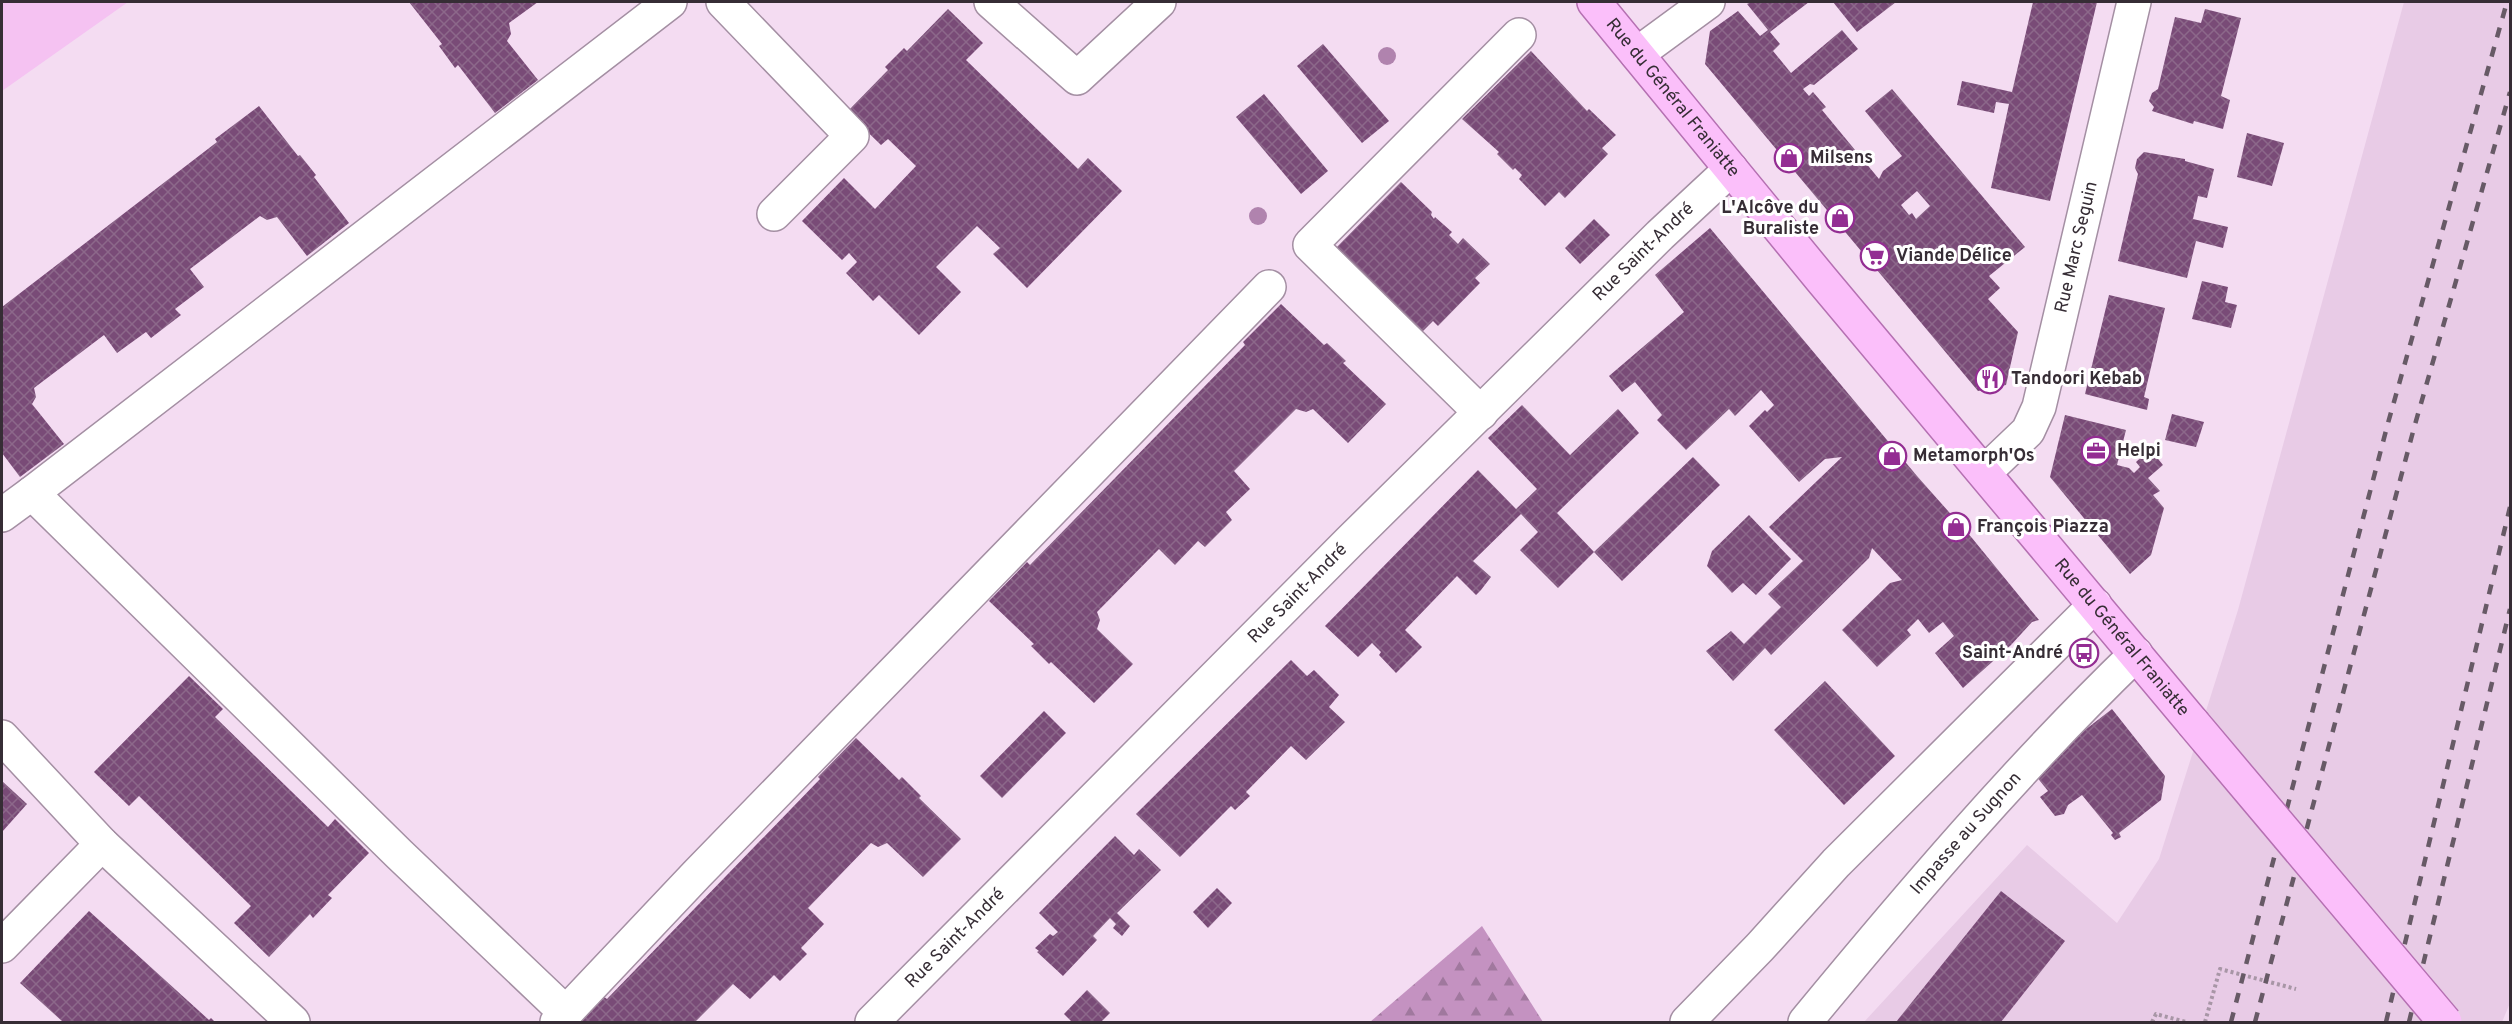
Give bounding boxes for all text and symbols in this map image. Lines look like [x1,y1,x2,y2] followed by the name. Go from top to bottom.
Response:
[1601,14,1745,182] street label: Rue du Général Franiatte
[1773,142,1805,174] shop icon: Milsens
[1810,147,1873,170] place label: Milsens
[2050,179,2103,315] street label: Rue Marc Seguin
[1721,197,1819,241] place label: L'Alcôve du Buraliste
[1588,198,1699,306] street label: Rue Saint-André
[1824,202,1856,234] shop icon: L'Alcôve du Buraliste
[1859,240,1891,272] supermarket icon: Viande Délice
[1896,245,2012,268] place label: Viande Délice
[1974,363,2006,395] restaurant icon: Tandoori Kebab
[2011,368,2142,391] place label: Tandoori Kebab
[2080,435,2112,467] office icon: Helpi
[1876,440,1908,472] shop icon: Metamorph'Os
[2117,440,2161,463] place label: Helpi
[1913,445,2035,468] place label: Metamorph'Os
[1940,511,1972,543] shop icon: François Piazza
[1977,516,2109,539] place label: François Piazza
[1243,539,1353,649] street label: Rue Saint-André
[2049,554,2194,721] street label: Rue du Général Franiatte
[2068,637,2100,669] bus stop icon: Saint-André
[1962,642,2063,665] place label: Saint-André
[1905,767,2027,900] street label: Impasse au Sugnon
[900,883,1010,993] street label: Rue Saint-André

